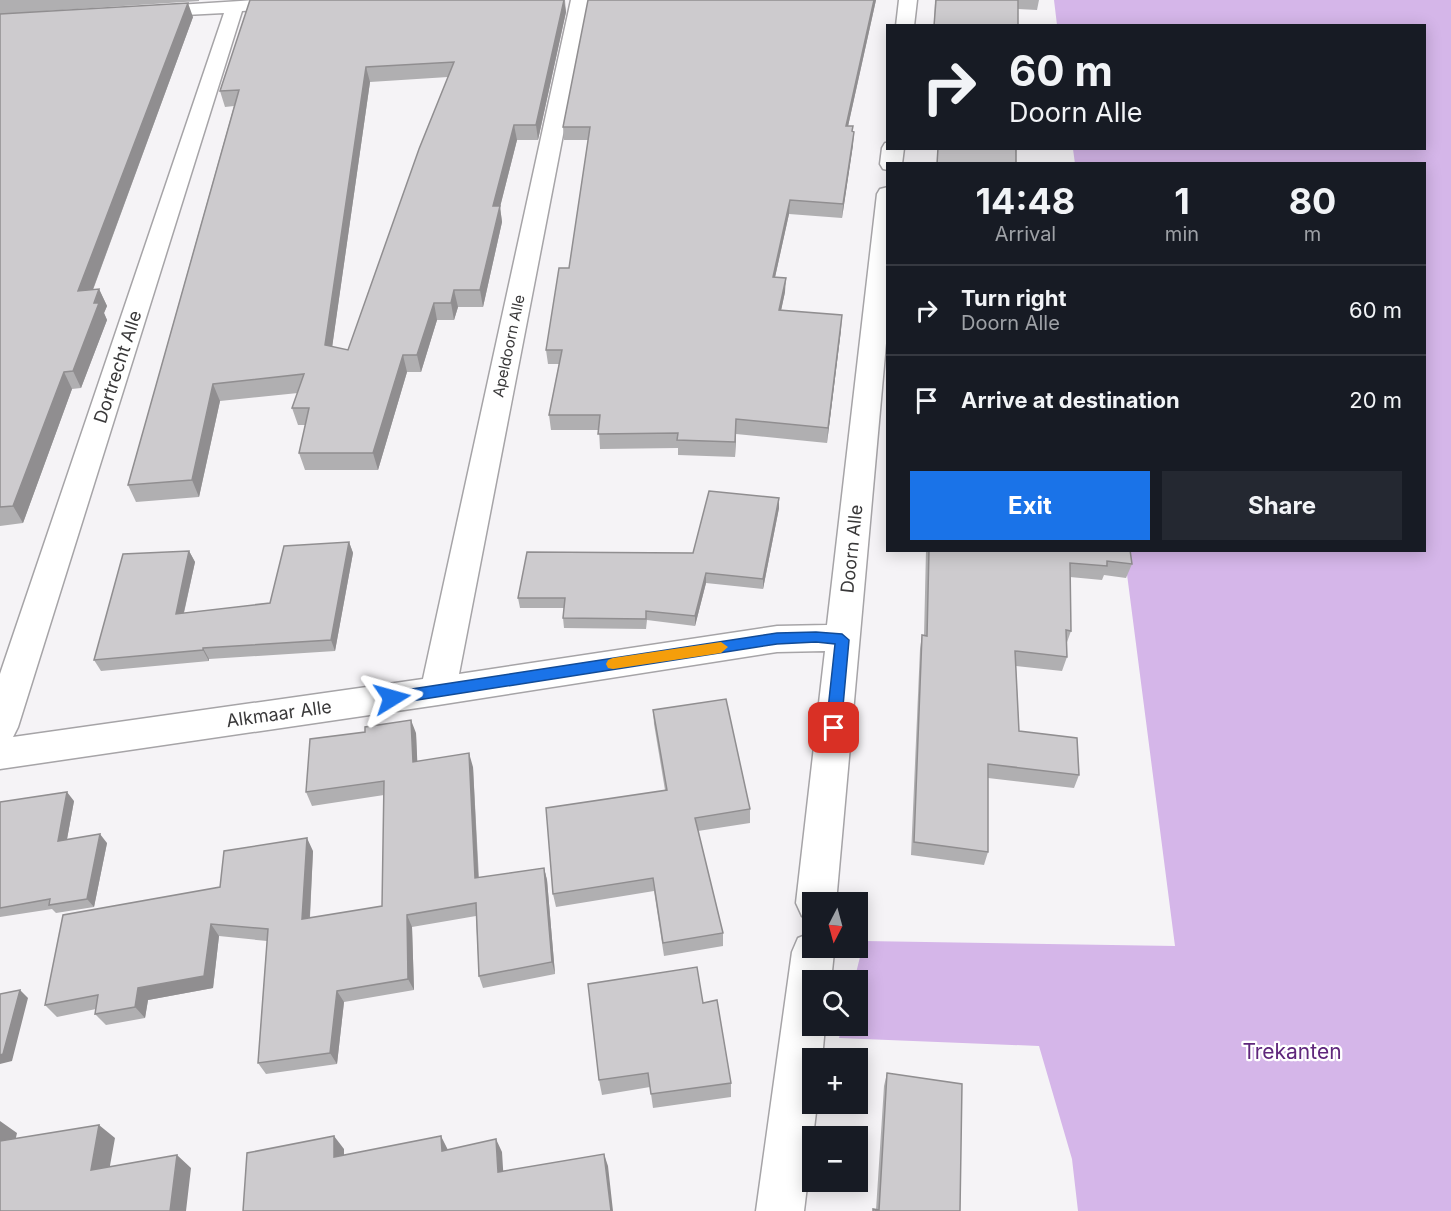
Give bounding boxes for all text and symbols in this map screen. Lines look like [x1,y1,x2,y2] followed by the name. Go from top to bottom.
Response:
[1009,45,1113,96] text: 60 m
[910,48,988,126] icon: right
[1009,96,1142,129] text: Doorn Alle
[976,179,1075,223] text: 14:48
[1174,179,1190,223] text: 1
[1289,179,1336,223] text: 80
[995,222,1056,246] text: Arrival
[1165,222,1199,246] text: min
[1304,222,1321,246] text: m
[961,285,1067,311] text: Turn right
[488,293,529,399] street label: Apeldoorn Alle
[910,294,943,327] icon: right
[1349,297,1402,323] text: 60 m
[89,308,146,426] street label: Dortrecht Alle
[961,311,1060,335] text: Doorn Alle
[910,384,943,417] icon: arrive
[961,387,1180,413] text: Arrive at destination
[1349,387,1402,413] text: 20 m
[910,471,1150,540] button: Exit
[1162,471,1402,540] button: Share
[836,504,867,594] street label: Doorn Alle
[360,666,424,730] position arrow
[225,696,333,731] street label: Alkmaar Alle
[808,702,859,753] pin
[817,711,850,744] icon: arrive
[802,892,868,958] north arrow
[802,892,868,1192] map controls
[802,970,868,1036] button: search
[1242,1039,1342,1064] park label: Trekanten
[802,1048,868,1114] button: +
[802,1126,868,1192] button: −

